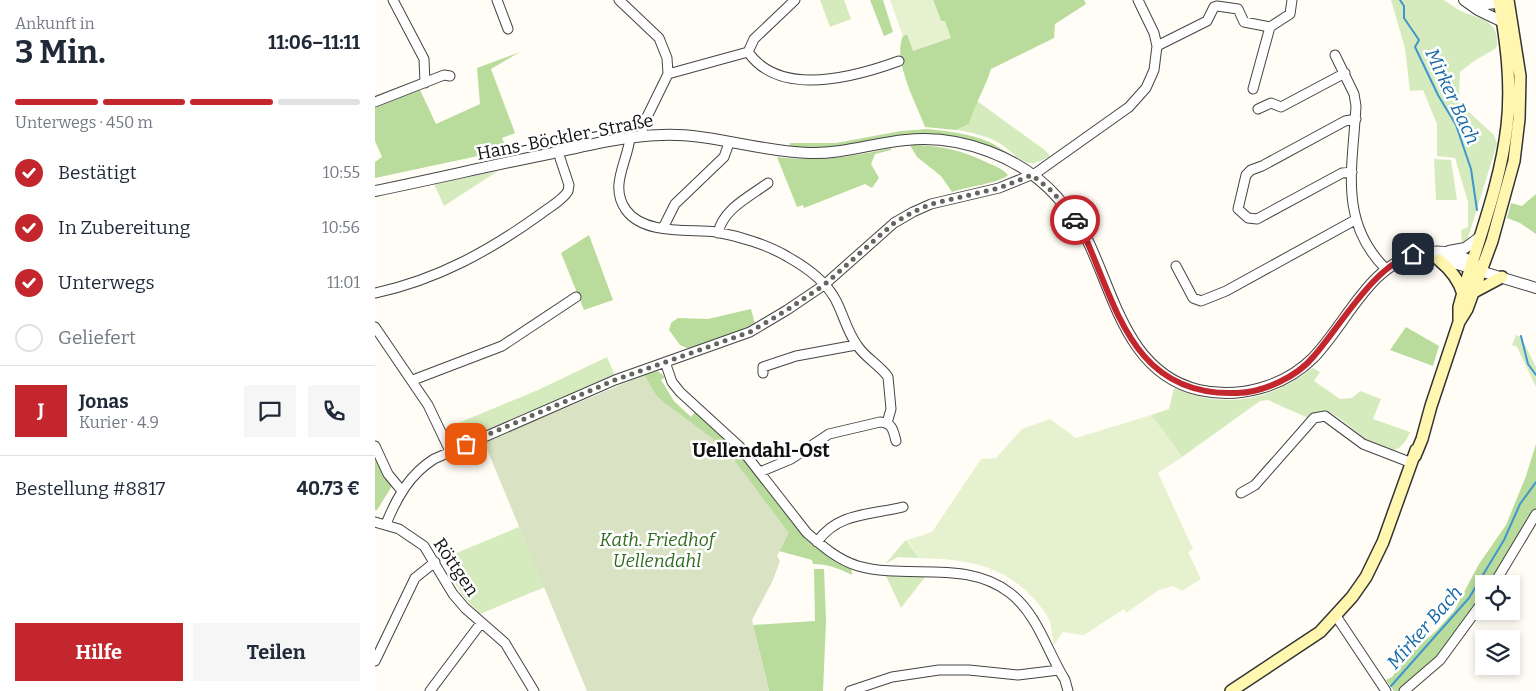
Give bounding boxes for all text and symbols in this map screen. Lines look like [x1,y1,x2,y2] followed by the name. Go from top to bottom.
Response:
[15,14,95,33] text: Ankunft in
[268,31,360,54] text: 11:06–11:11
[15,33,106,71] text: 3 Min.
[1420,45,1485,148] water label: Mirker Bach
[475,109,655,165] street label: Hans-Böckler-Straße
[15,113,153,132] text: Unterwegs · 450 m
[15,159,43,187] icon: check
[58,161,137,184] text: Bestätigt
[323,163,360,182] text: 10:55
[1050,195,1100,245] courier
[1061,206,1089,234] icon: car
[15,214,43,242] icon: check
[58,216,190,239] text: In Zubereitung
[322,218,360,237] text: 10:56
[1392,233,1434,275] pin
[1399,240,1427,268] icon: home
[15,269,43,297] icon: check
[58,271,155,294] text: Unterwegs
[327,273,360,292] text: 11:01
[58,326,136,349] text: Geliefert
[244,385,296,437] button: chat
[308,385,360,437] button: phone
[79,390,129,413] text: Jonas
[38,399,44,422] text: J
[79,413,159,432] text: Kurier · 4.9
[445,423,487,465] pin
[452,430,480,458] icon: bag
[692,439,830,462] district label: Uellendahl-Ost
[15,477,165,500] text: Bestellung #8817
[296,477,360,500] text: 40.73 €
[599,529,718,572] park label: Kath. Friedhof Uellendahl
[429,534,484,601] street label: Röttgen
[1475,575,1520,675] map controls
[1475,575,1520,620] button: locate
[1382,581,1467,674] water label: Mirker Bach
[15,623,183,681] button: Hilfe
[193,623,360,681] button: Teilen
[1475,630,1520,675] button: layers

